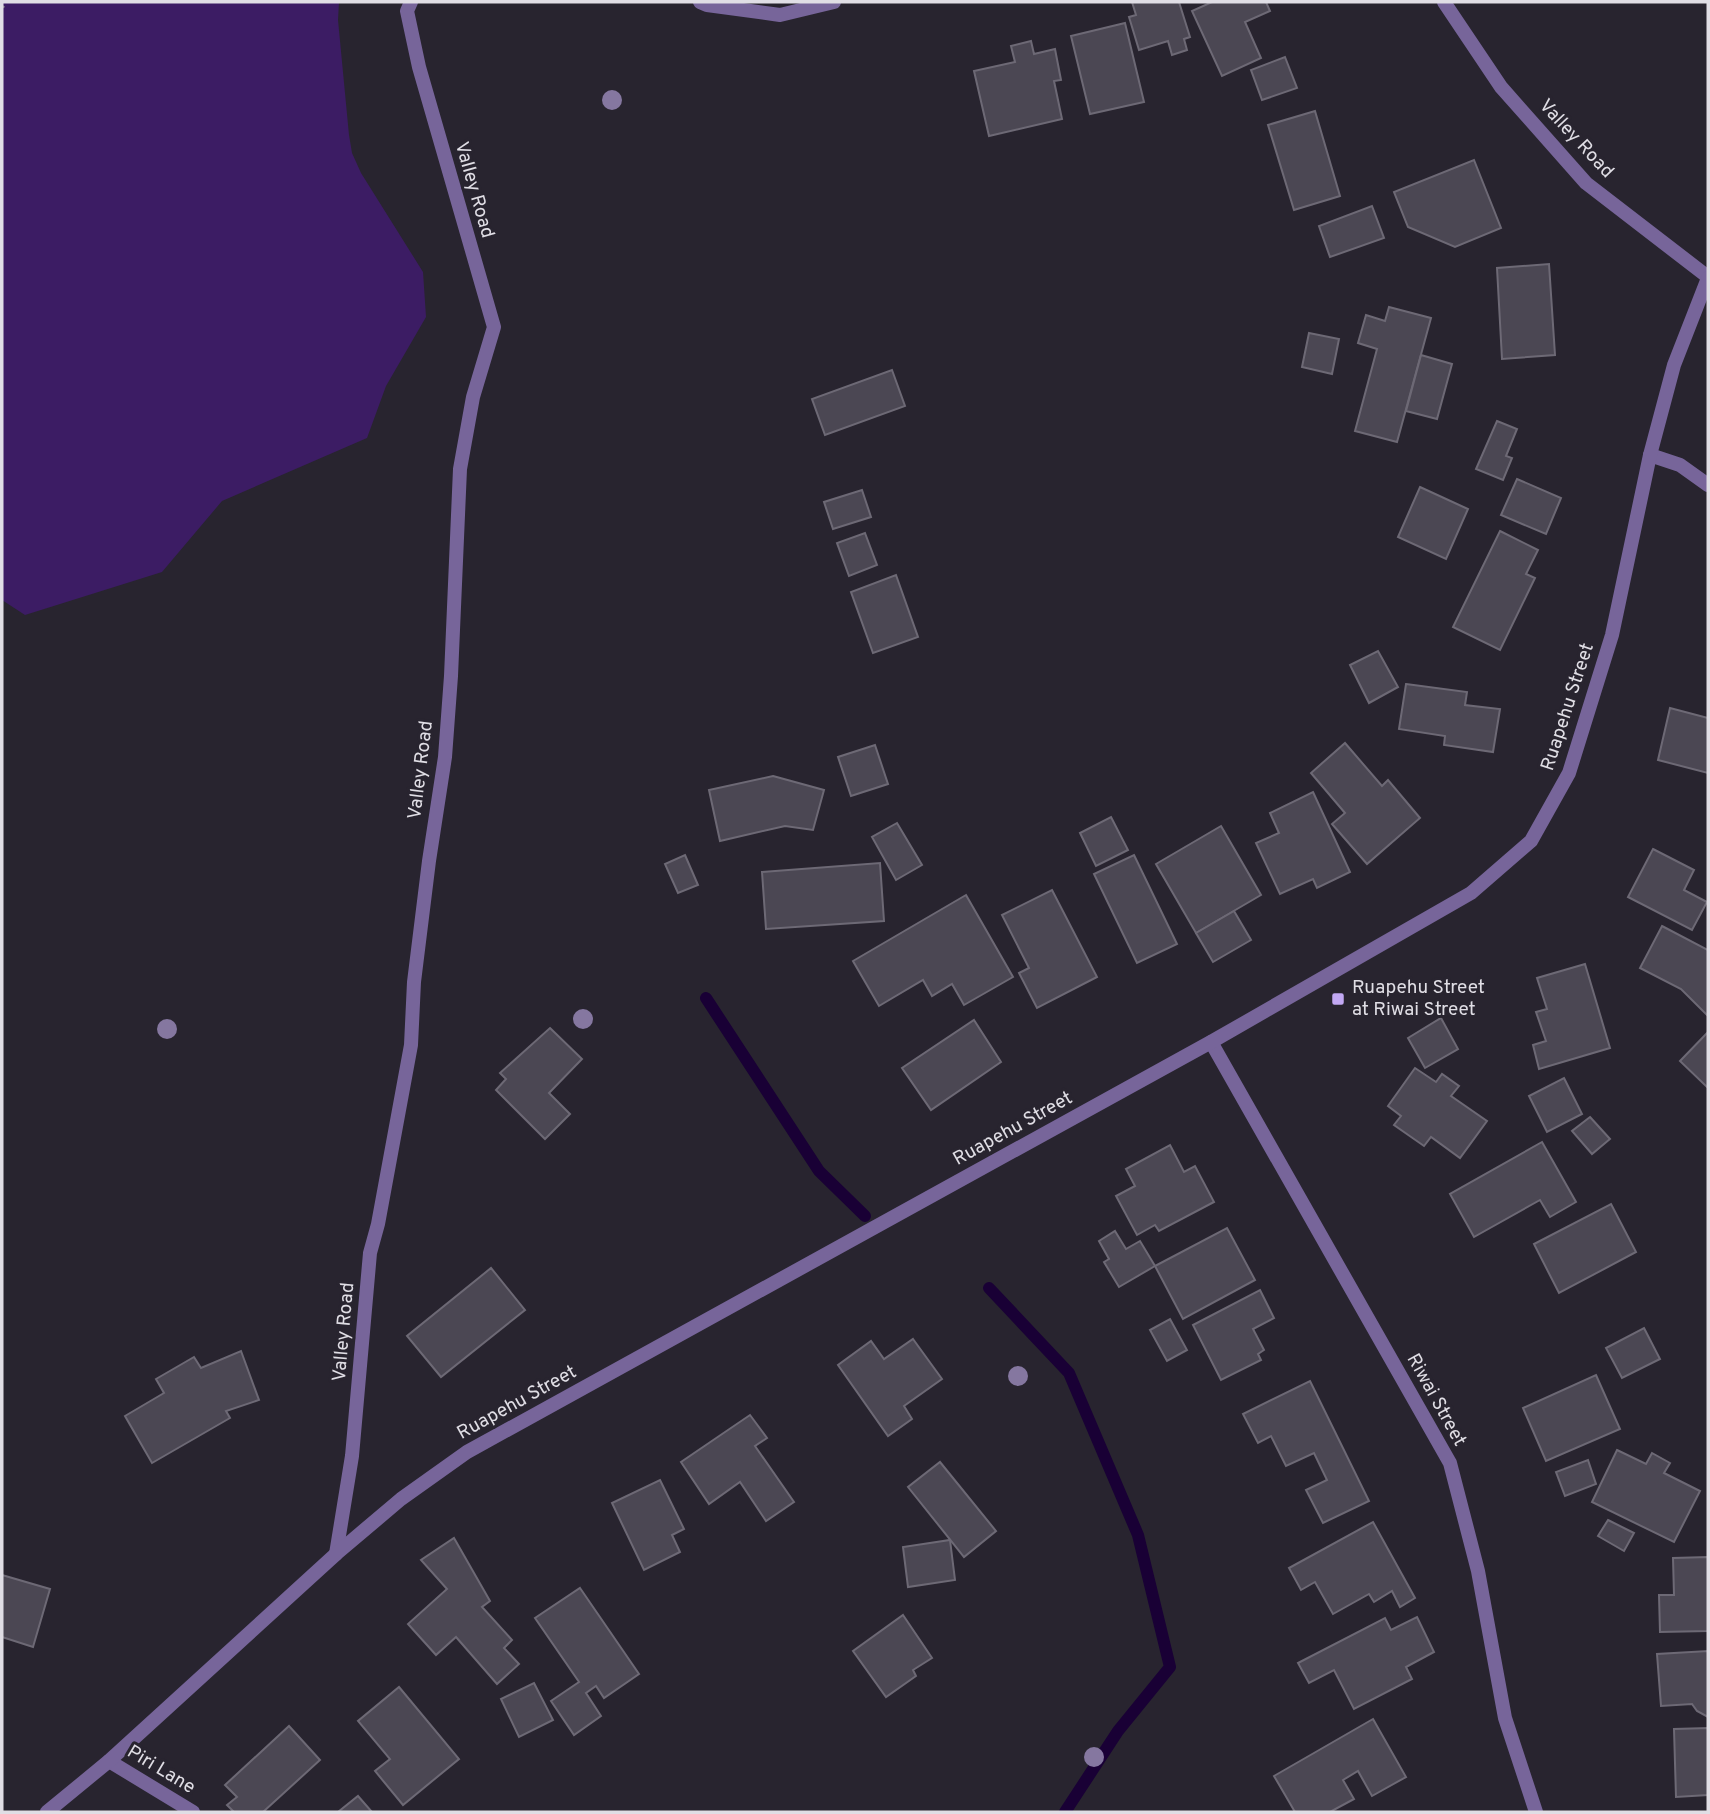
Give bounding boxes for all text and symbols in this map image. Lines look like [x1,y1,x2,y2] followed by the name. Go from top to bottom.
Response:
[1533,94,1619,184] street label: Valley Road
[449,139,499,241] street label: Valley Road
[1536,640,1600,774] street label: Ruapehu Street
[403,719,439,821] street label: Valley Road
[1352,976,1485,1022] place label: Ruapehu Street at Riwai Street
[1330,991,1346,1007] marker: Ruapehu Street at Riwai Street
[949,1086,1077,1172] street label: Ruapehu Street
[328,1281,360,1383] street label: Valley Road
[1401,1349,1471,1451] street label: Riwai Street
[453,1360,581,1446] street label: Ruapehu Street
[122,1740,200,1800] street label: Piri Lane

